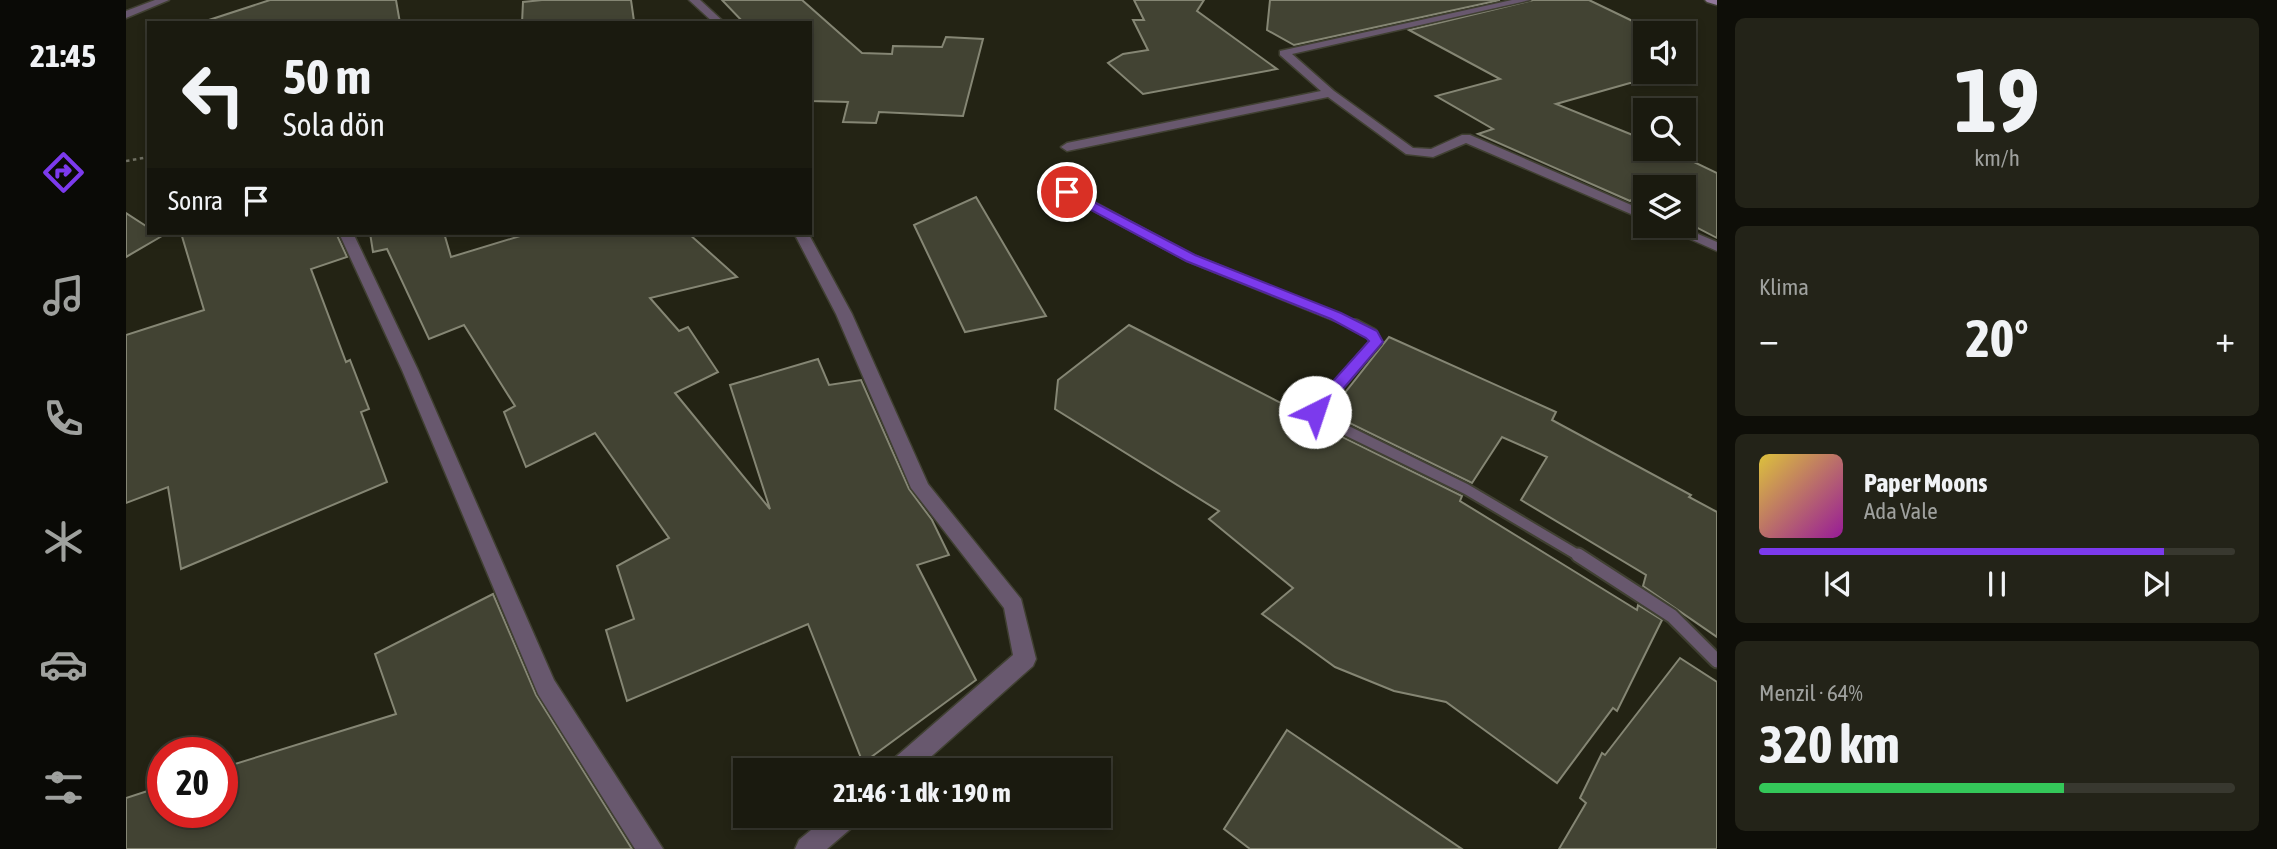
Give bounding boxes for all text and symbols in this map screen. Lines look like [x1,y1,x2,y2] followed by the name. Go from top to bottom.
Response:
[1633,21,1696,238] map controls
[1633,21,1696,84] button: sound
[30,37,96,74] text: 21:45
[1954,47,2040,151] text: 19
[283,48,371,104] text: 50 m
[168,49,259,140] icon: left
[1633,98,1696,161] button: search
[283,106,385,143] text: Sola dön
[1974,145,2020,171] text: km/h
[39,148,88,197] icon: directions
[1037,162,1097,222] pin
[1048,173,1086,211] icon: arrive
[1633,175,1696,238] button: layers
[237,182,275,220] icon: arrive
[168,186,223,216] text: Sonra
[39,271,88,320] icon: music
[1759,274,1809,300] text: Klima
[1965,308,2029,368] text: 20°
[1759,317,1779,360] text: −
[2215,317,2235,360] text: +
[1278,375,1352,449] position arrow
[39,394,88,443] icon: phone
[1864,468,1987,498] text: Paper Moons
[1864,498,1938,524] text: Ada Vale
[39,517,88,566] icon: climate
[1819,565,1857,603] icon: previous
[1978,565,2016,603] icon: pause
[2137,565,2175,603] icon: next
[39,640,88,689] icon: car
[1759,680,1863,706] text: Menzil · 64%
[1759,714,1900,774] text: 320 km
[147,737,238,828] speed limit sign: 20
[39,763,88,812] icon: filters
[833,778,1011,808] text: 21:46 · 1 dk · 190 m

